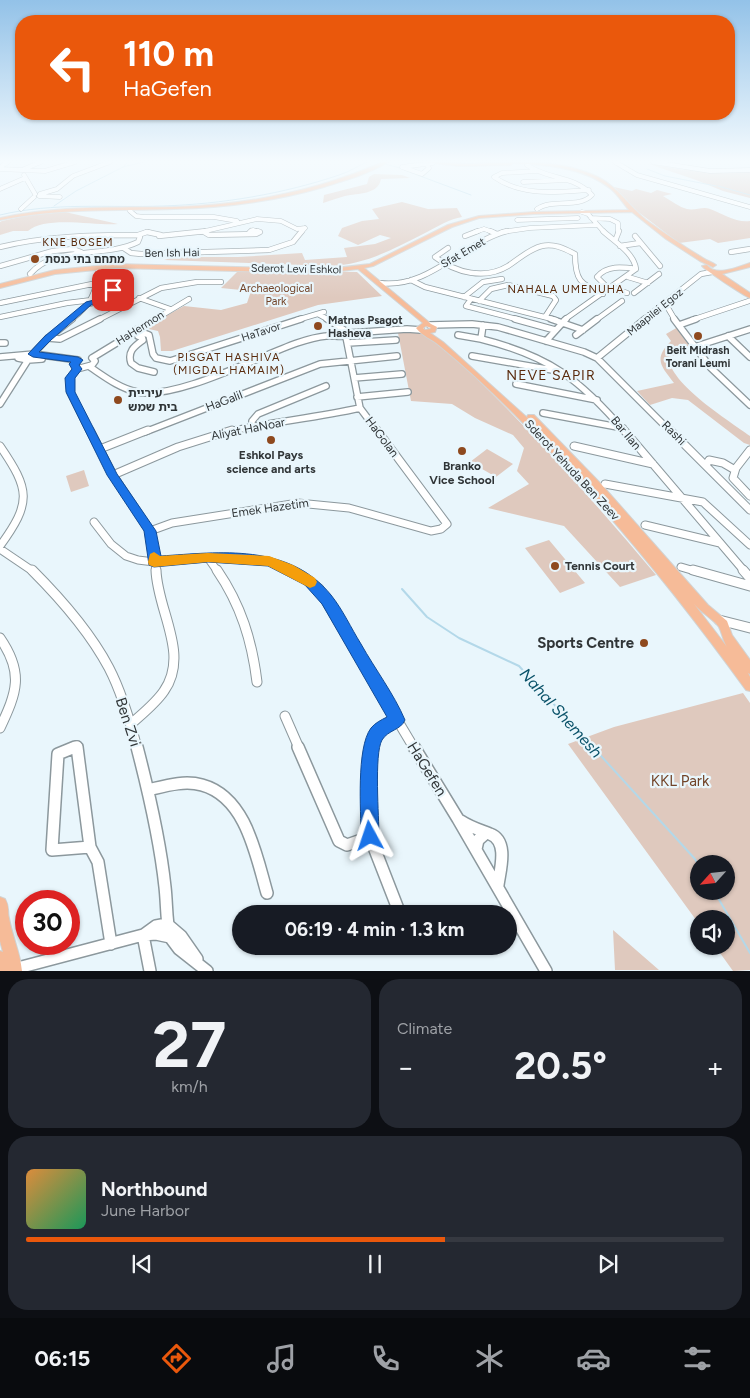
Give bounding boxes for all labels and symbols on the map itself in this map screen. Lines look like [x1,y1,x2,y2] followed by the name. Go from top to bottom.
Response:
[438,235,488,271] street label: Sfat Emet
[42,236,114,249] district label: KNE BOSEM
[144,246,200,260] street label: Ben Ish Hai
[29,253,41,265] marker: מתחם בתי כנסת
[45,253,125,266] place label: מתחם בתי כנסת
[251,262,341,276] street label: Sderot Levi Eshkol
[92,269,134,311] pin
[239,282,313,308] park label: Archaeological Park
[507,283,625,296] district label: NAHALA UMENUHA
[624,286,686,338] street label: Maapilei Egoz
[114,308,166,348] street label: HaHermon
[328,314,403,340] place label: Matnas Psagot Hasheva
[240,319,283,344] street label: HaTavor
[312,320,324,332] marker: Matnas Psagot Hasheva
[692,330,704,342] marker: Beit Midrash Torani Leumi
[666,344,730,370] place label: Beit Midrash Torani Leumi
[173,351,285,377] district label: PISGAT HASHIVA (MIGDAL HAMAIM)
[506,367,596,384] district label: NEVE SAPIR
[128,386,178,414] place label: עיריית בית שמש
[204,388,244,414] street label: HaGalil
[112,394,124,406] marker: עיריית בית שמש
[608,413,644,453] street label: Bar Ilan
[362,414,402,460] street label: HaGolan
[210,415,286,443] street label: Aliyat HaNoar
[522,417,623,524] street label: Sderot Yehuda Ben Zeev
[659,418,689,448] street label: Rashi
[265,434,277,446] marker: Eshkol Pays science and arts
[456,445,468,457] marker: Branko Vice School
[226,448,316,476] place label: Eshkol Pays science and arts
[429,459,495,487] place label: Branko Vice School
[231,496,309,520] street label: Emek Hazetim
[565,559,635,573] place label: Tennis Court
[549,560,561,572] marker: Tennis Court
[537,634,635,652] place label: Sports Centre
[638,637,650,649] marker: Sports Centre
[516,664,606,762] water label: Nahal Shemesh
[112,695,144,749] street label: Ben Zvi
[403,739,451,799] street label: HaGefen
[651,772,710,790] park label: KKL Park
[343,809,395,861] position arrow
[690,855,735,900] north arrow
[15,890,80,955] speed limit sign: 30

